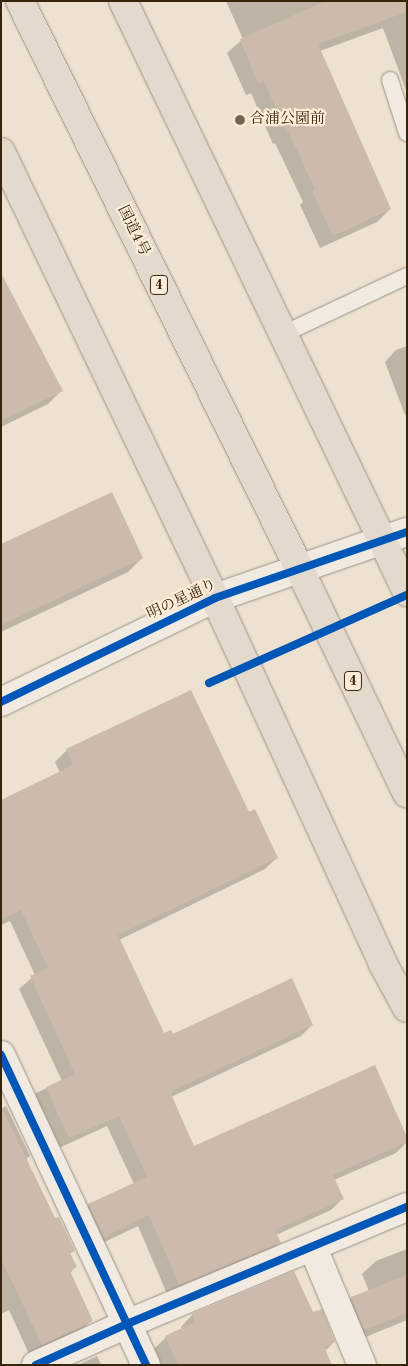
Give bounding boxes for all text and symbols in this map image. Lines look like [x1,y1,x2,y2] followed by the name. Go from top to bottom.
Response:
[250,111,325,129] place label: 合浦公園前
[234,114,246,126] marker: 合浦公園前
[113,203,153,259] street label: 国道4号
[149,274,169,296] road number: 4
[144,576,220,624] street label: 明の星通り
[343,669,363,692] road number: 4

